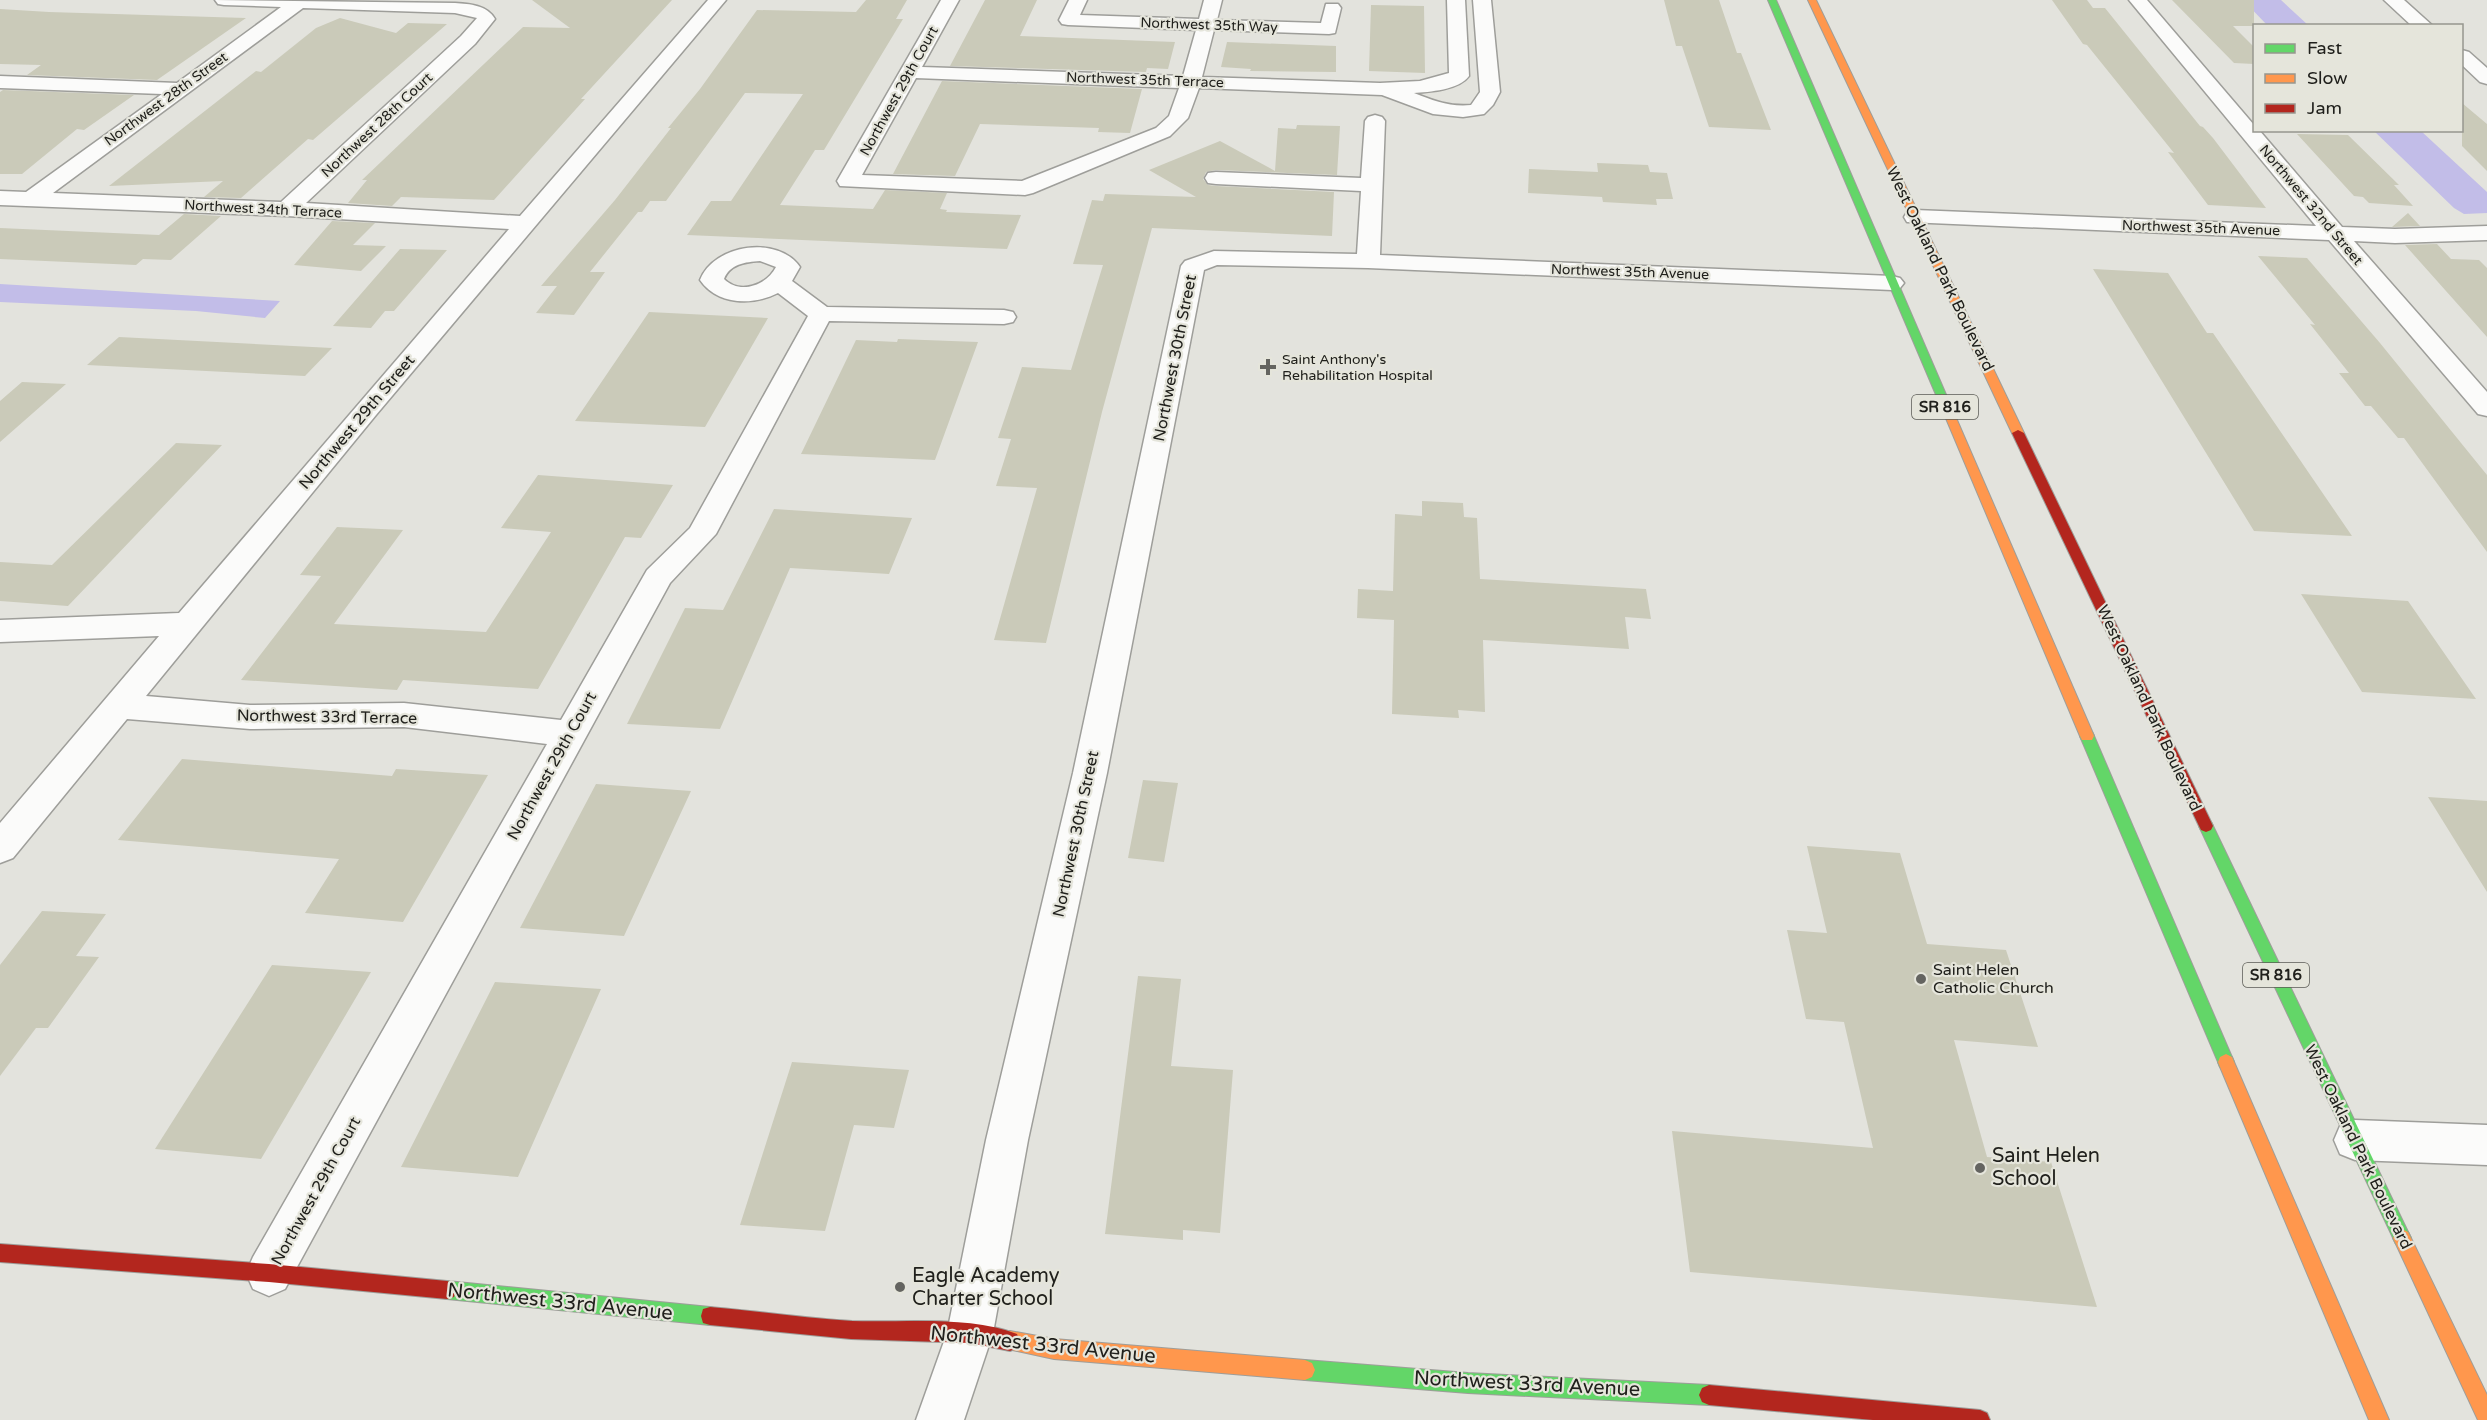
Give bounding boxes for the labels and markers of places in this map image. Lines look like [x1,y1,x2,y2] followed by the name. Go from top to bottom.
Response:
[1282,351,1433,384] place label: Saint Anthony's Rehabilitation Hospital
[1259,358,1277,376] marker: Saint Anthony's Rehabilitation Hospital
[1933,960,2054,998] place label: Saint Helen Catholic Church
[1914,972,1928,986] marker: Saint Helen Catholic Church
[1992,1144,2100,1191] place label: Saint Helen School
[1973,1161,1987,1175] marker: Saint Helen School
[912,1264,1060,1311] place label: Eagle Academy Charter School
[893,1280,907,1294] marker: Eagle Academy Charter School

